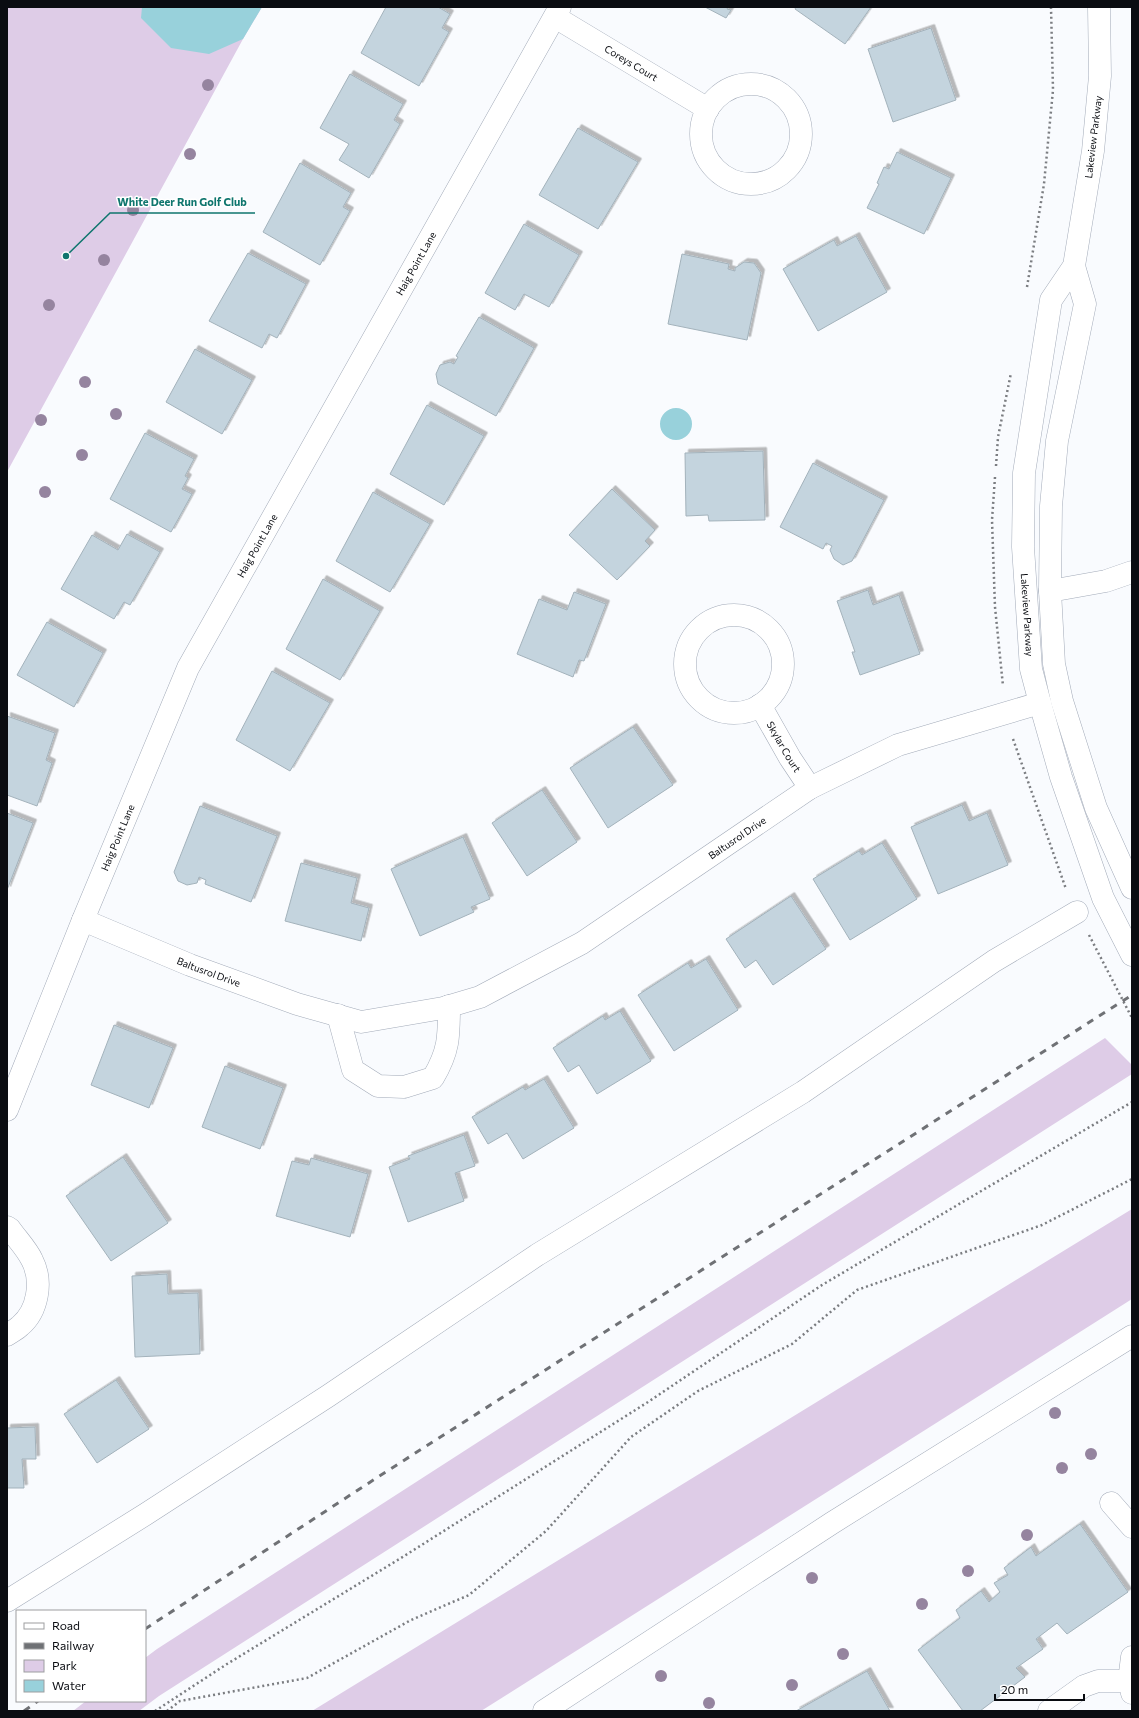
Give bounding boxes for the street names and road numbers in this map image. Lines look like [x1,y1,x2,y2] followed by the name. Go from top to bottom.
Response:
[602,42,660,83] street label: Coreys Court
[1082,95,1104,179] street label: Lakeview Parkway
[393,229,438,297] street label: Haig Point Lane
[234,512,280,580] street label: Haig Point Lane
[1019,573,1036,657] street label: Lakeview Parkway
[764,719,804,774] street label: Skylar Court
[98,802,137,873] street label: Haig Point Lane
[706,814,768,861] street label: Baltusrol Drive
[175,954,242,989] street label: Baltusrol Drive

